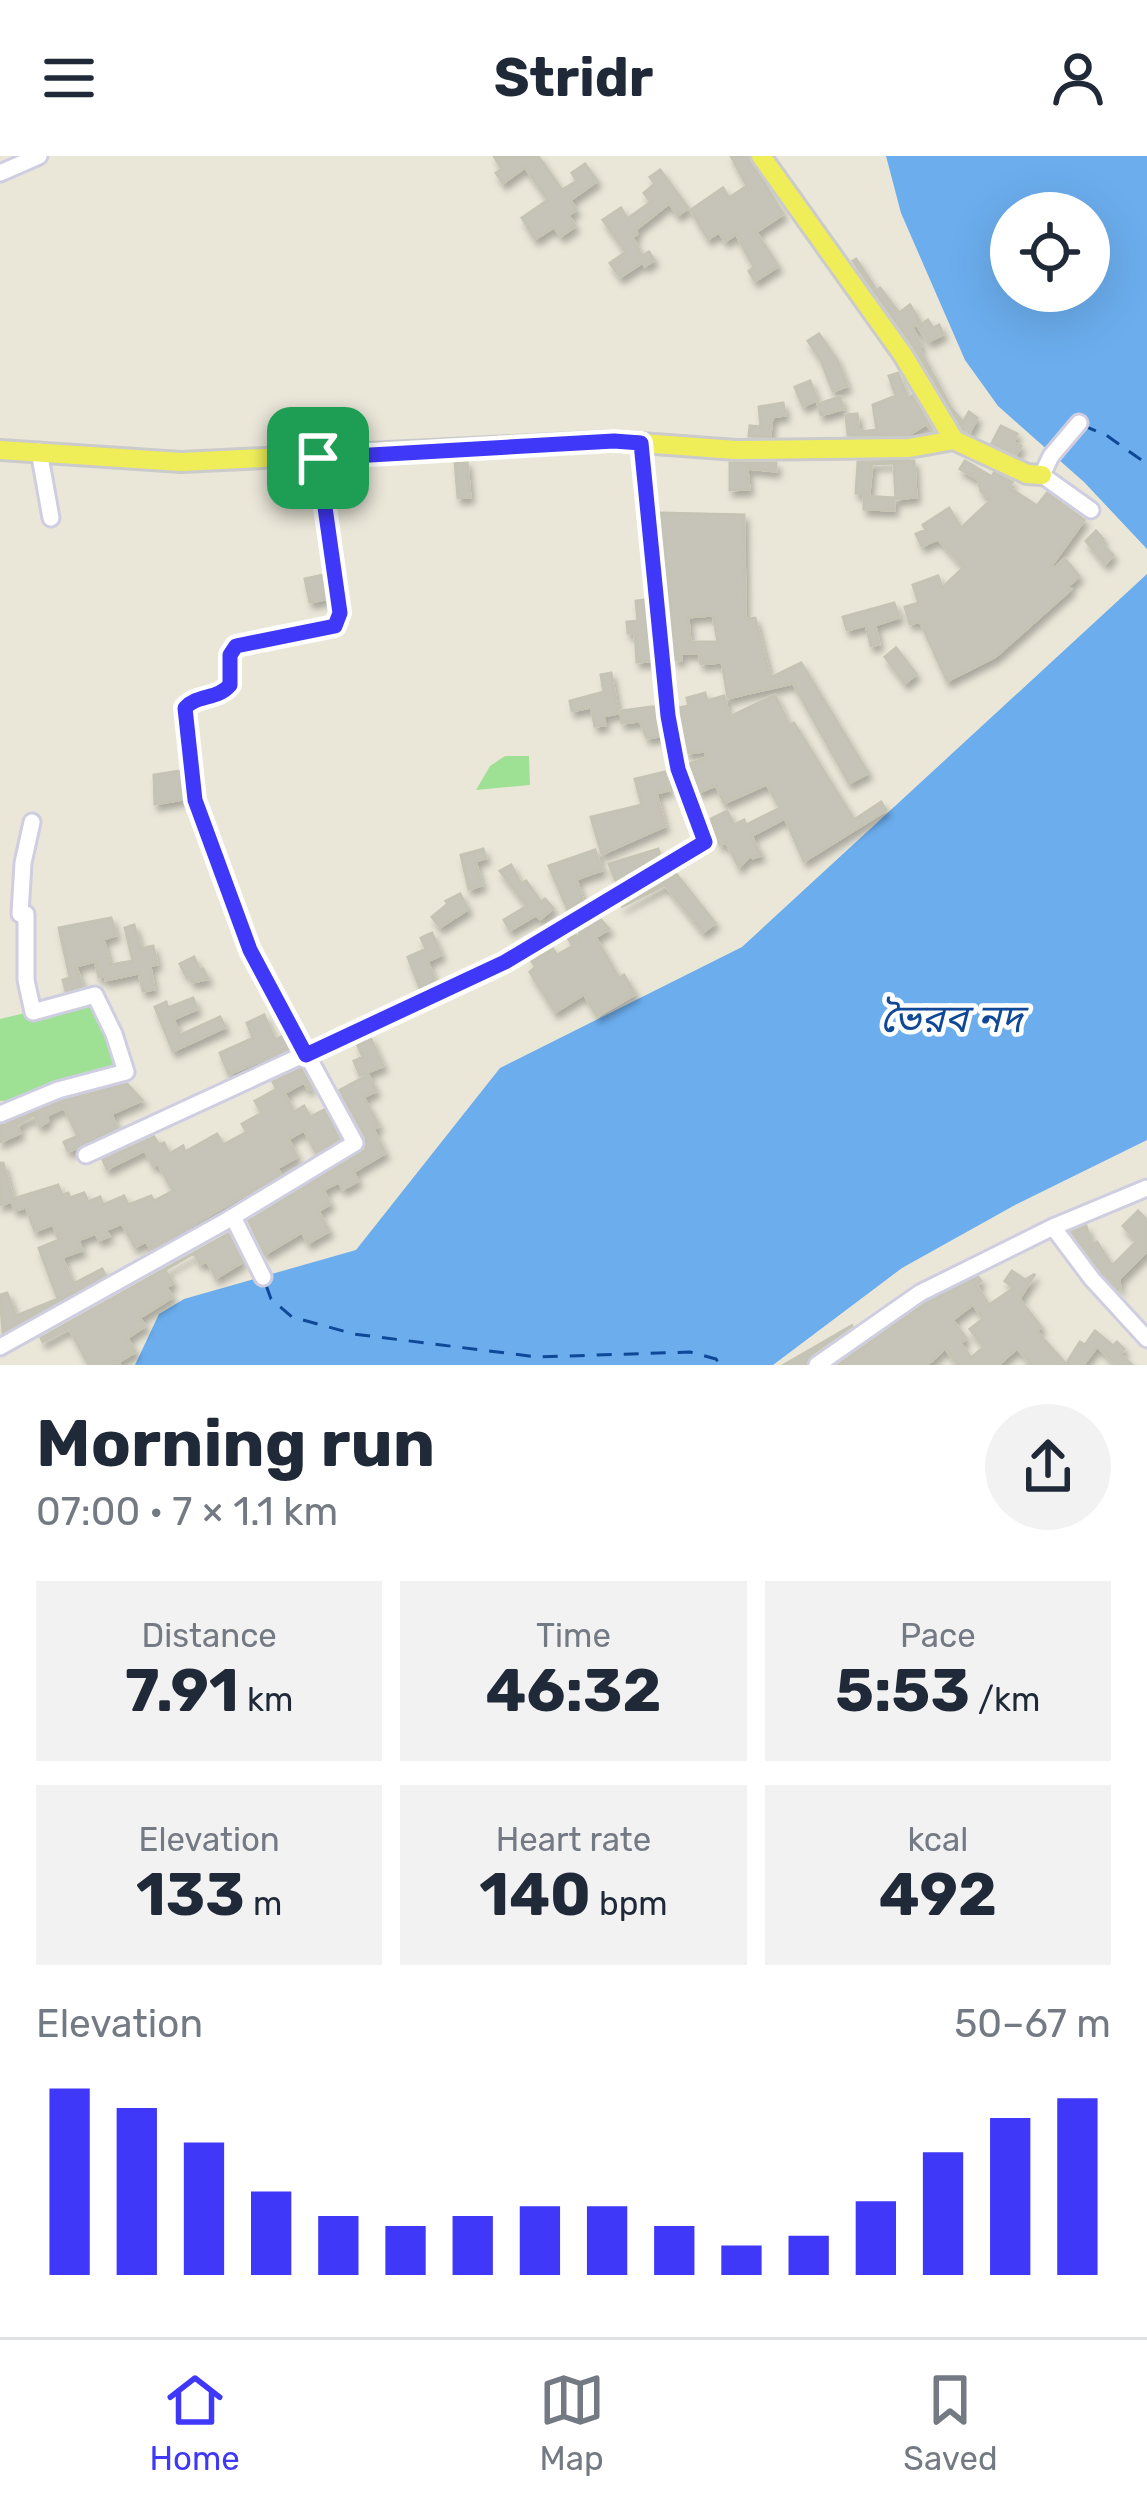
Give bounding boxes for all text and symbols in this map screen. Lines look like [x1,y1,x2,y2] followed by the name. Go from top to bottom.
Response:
[36,45,102,111] icon: menu
[1045,45,1111,111] icon: person
[494,46,653,110] text: Stridr
[990,192,1110,312] map controls
[990,192,1110,312] button: locate
[267,407,369,509] pin
[285,425,351,491] icon: arrive
[880,996,1030,1042] water label: ভৈরব নদ
[36,1404,435,1483] text: Morning run
[985,1404,1111,1530] button: share
[36,1489,338,1535] text: 07:00 · 7 × 1.1 km
[141,1616,277,1655] text: Distance
[536,1616,611,1655] text: Time
[900,1616,976,1655] text: Pace
[125,1655,239,1726] text: 7.91
[485,1655,662,1726] text: 46:32
[835,1655,970,1726] text: 5:53
[239,1680,293,1719] text: km
[970,1680,1040,1719] text: /km
[138,1820,280,1859] text: Elevation
[496,1820,651,1859] text: Heart rate
[907,1820,968,1859] text: kcal
[136,1859,245,1930] text: 133
[479,1859,591,1930] text: 140
[879,1859,997,1930] text: 492
[245,1884,282,1923] text: m
[591,1884,668,1923] text: bpm
[36,2001,203,2047] text: Elevation
[954,2001,1111,2047] text: 50–67 m
[149,2367,240,2478] tab: Home
[539,2367,605,2478] tab: Map
[903,2367,998,2478] tab: Saved

